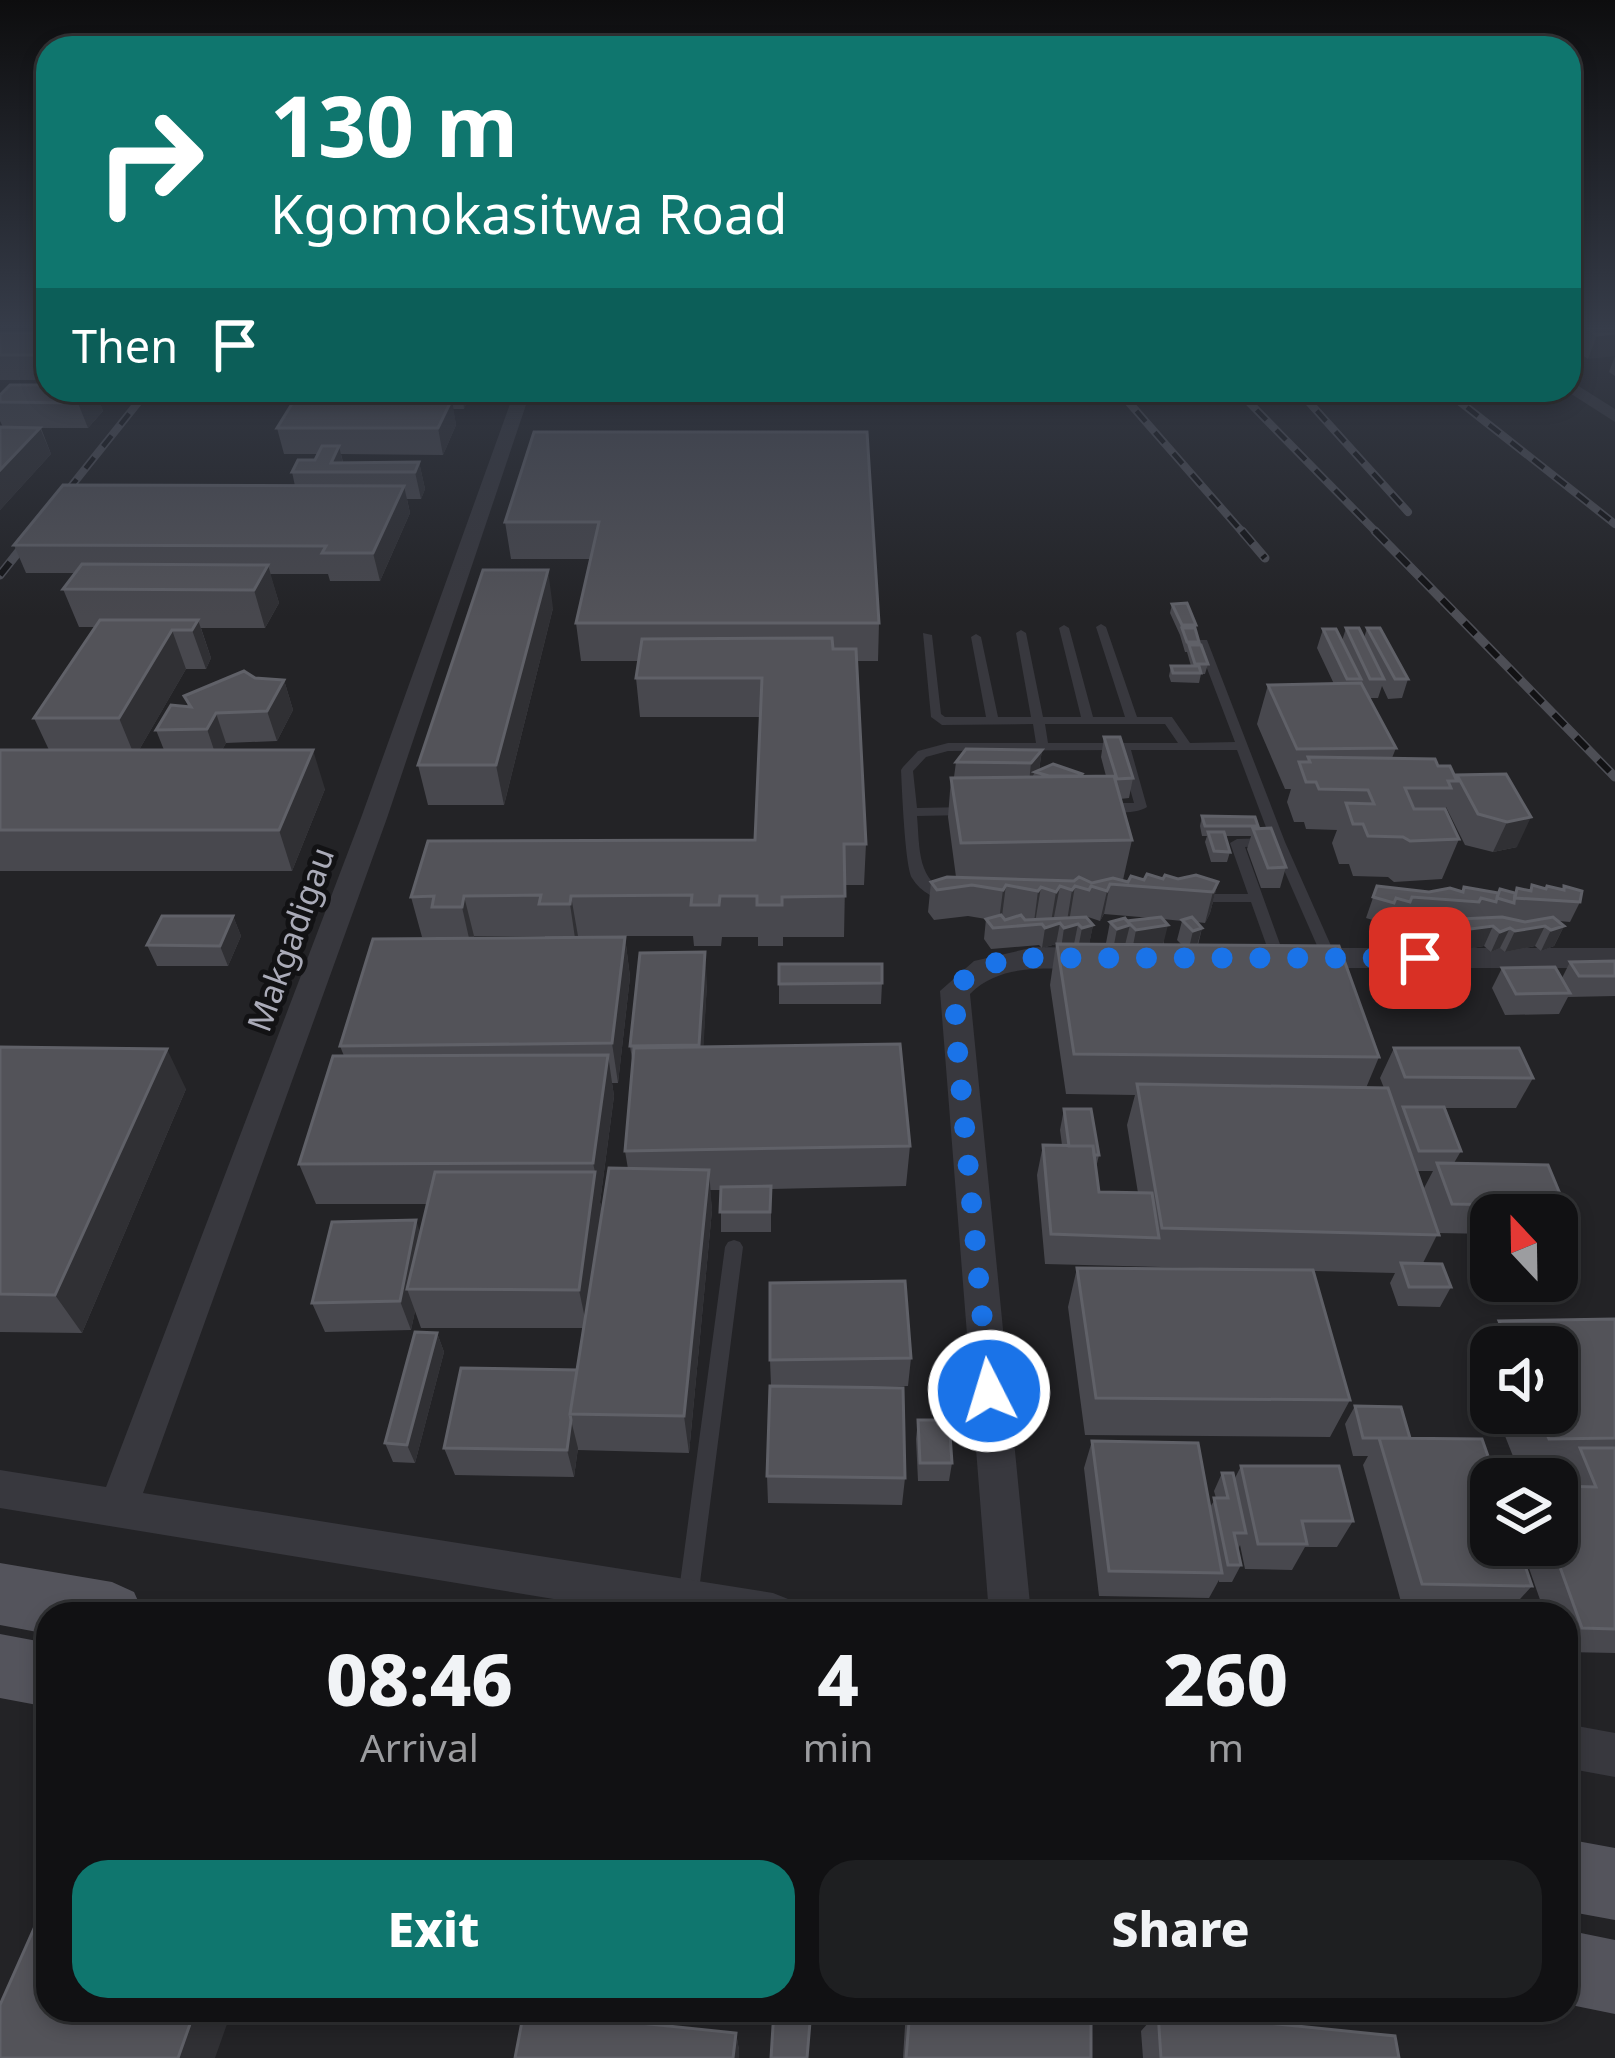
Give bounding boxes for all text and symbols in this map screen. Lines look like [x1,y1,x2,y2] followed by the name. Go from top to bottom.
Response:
[270,67,518,182] text: 130 m
[72,84,228,240] icon: right
[270,176,787,250] text: Kgomokasitwa Road
[202,312,268,378] icon: arrive
[72,315,178,376] text: Then
[236,841,344,1037] street label: Makgadigau
[1369,907,1471,1009] pin
[1387,925,1453,991] icon: arrive
[1470,1194,1578,1302] north arrow
[1470,1194,1578,1566] map controls
[1470,1326,1578,1434] button: sound
[926,1328,1052,1454] position arrow
[1470,1458,1578,1566] button: layers
[326,1629,513,1727] text: 08:46
[817,1629,859,1727] text: 4
[1163,1629,1288,1727] text: 260
[360,1720,479,1773] text: Arrival
[803,1720,873,1773] text: min
[1207,1720,1244,1773] text: m
[72,1860,795,1998] button: Exit
[819,1860,1542,1998] button: Share

